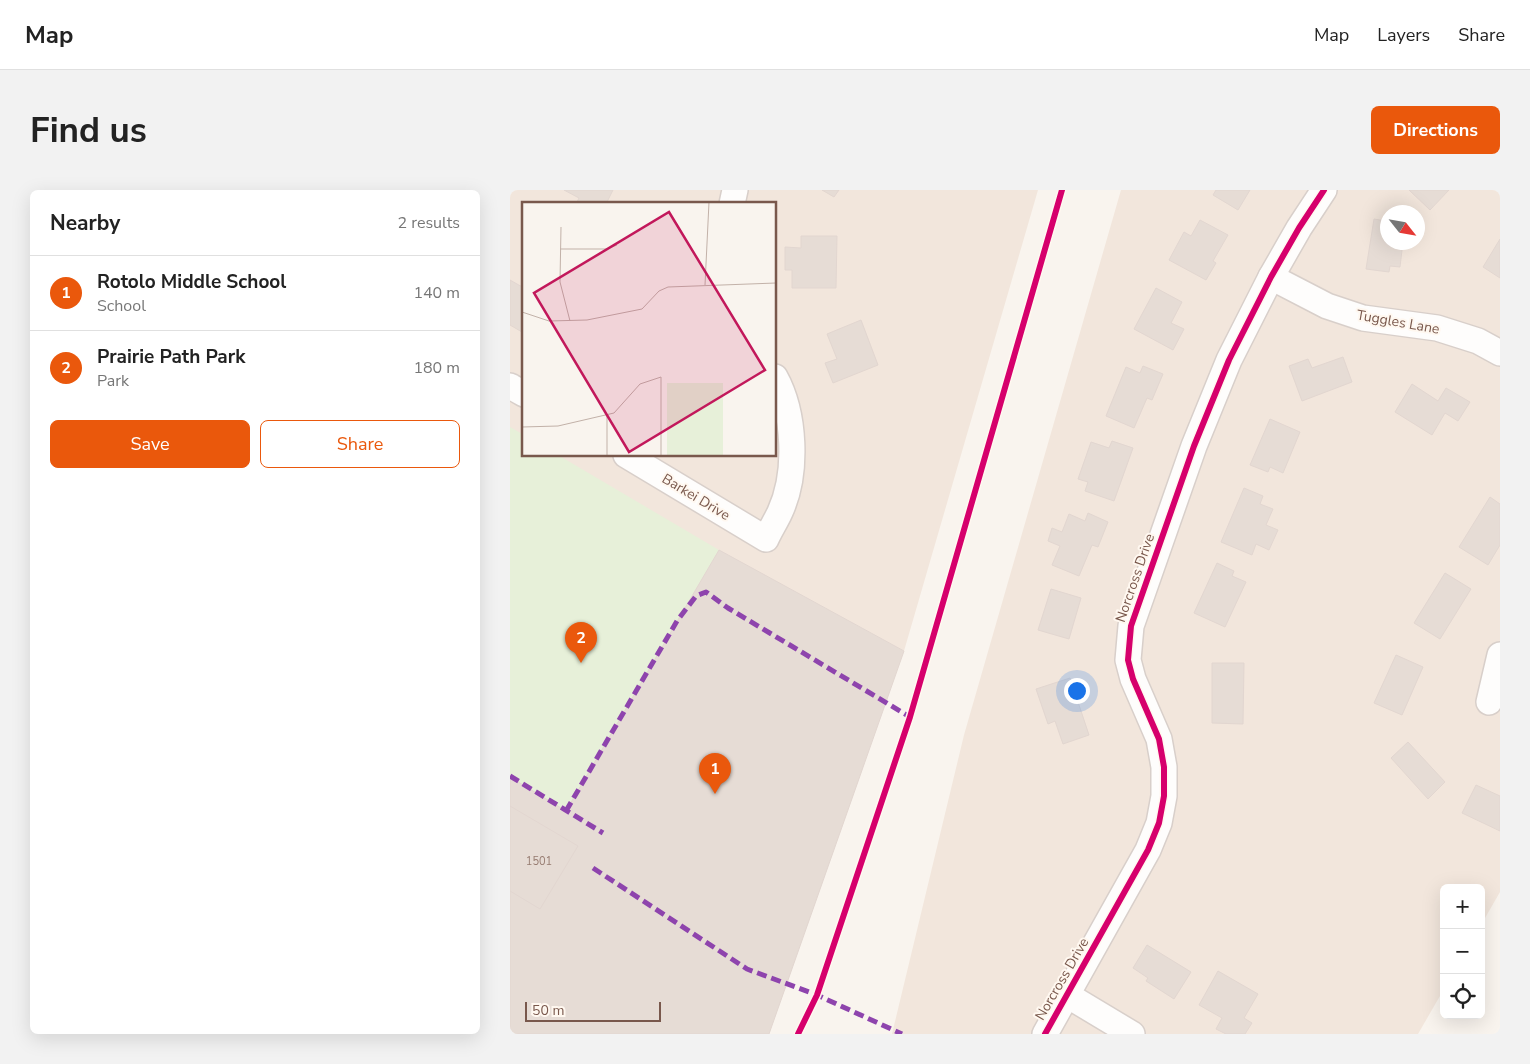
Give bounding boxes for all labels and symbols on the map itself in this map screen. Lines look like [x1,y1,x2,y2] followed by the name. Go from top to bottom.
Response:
[522,202,776,456] inset map
[1380,205,1425,250] north arrow
[1355,305,1441,339] street label: Tuggles Lane
[658,469,734,525] street label: Barkei Drive
[1111,531,1159,625] street label: Norcross Drive
[565,622,597,663] pin: 2
[1064,678,1090,704] your location
[699,753,731,794] pin: 1
[526,854,552,869] house number: 1501
[1031,934,1093,1024] street label: Norcross Drive
[525,999,661,1022] scale bar

